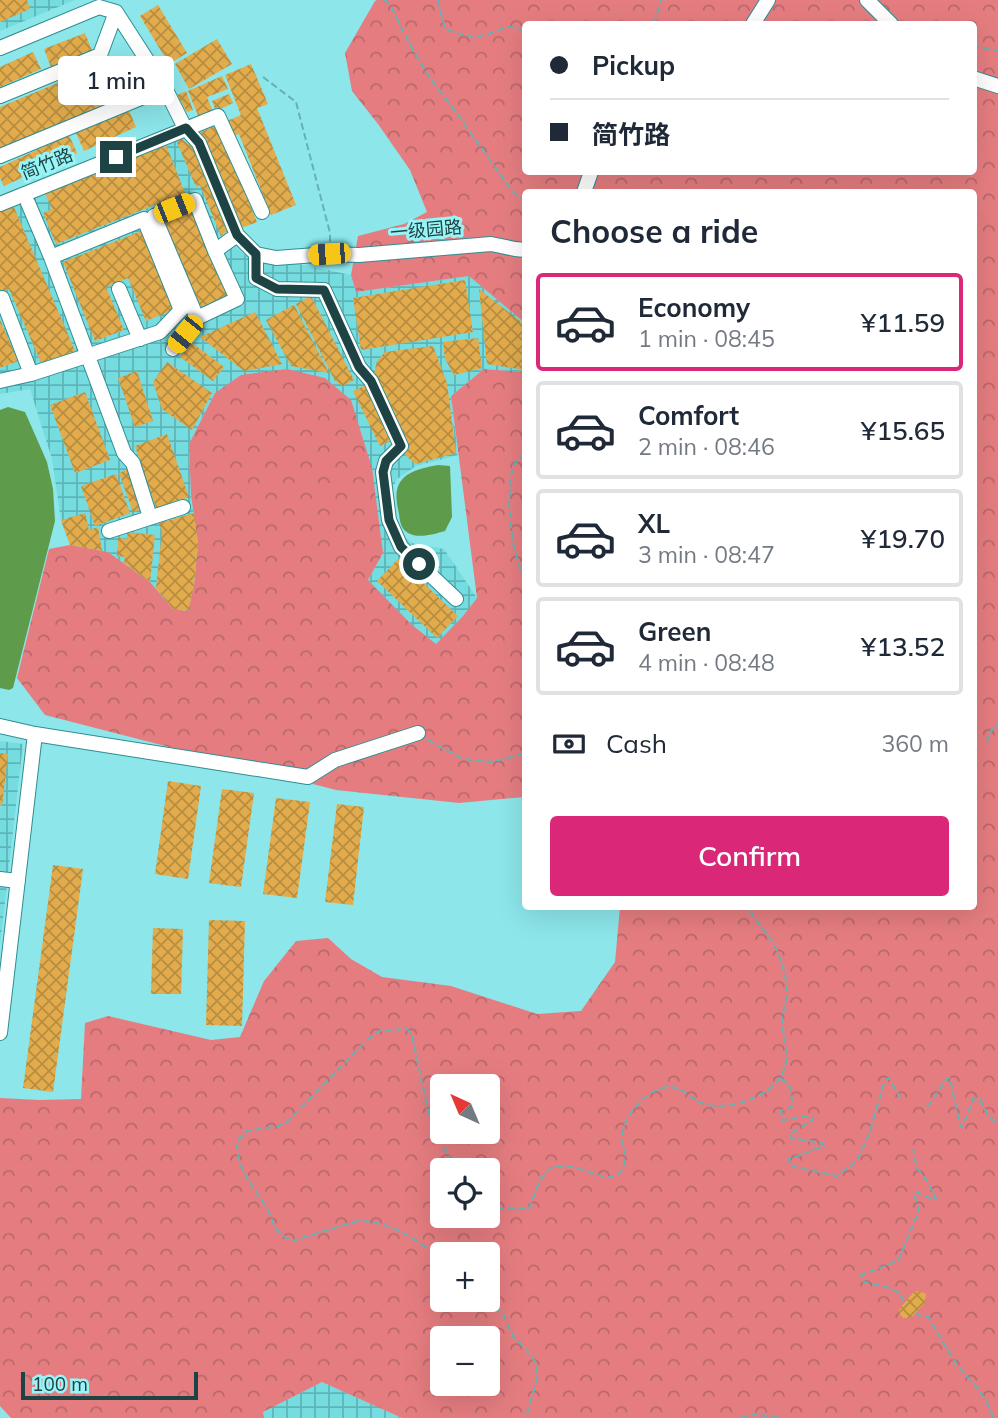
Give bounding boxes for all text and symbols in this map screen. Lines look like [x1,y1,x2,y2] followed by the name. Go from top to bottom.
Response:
[592,49,675,82] text: Pickup
[58,55,174,104] callout: 1 min
[86,66,146,95] text: 1 min
[592,118,670,151] text: 简竹路
[100,141,132,173] route end
[17,143,76,184] street label: 简竹路
[151,190,198,226] car
[550,211,758,251] text: Choose a ride
[389,215,463,244] street label: 一级园路
[308,242,351,266] car
[554,291,617,354] icon: car
[638,291,750,324] text: Economy
[861,306,945,339] text: ¥11.59
[164,311,207,357] car
[638,324,775,353] text: 1 min · 08:45
[554,399,617,462] icon: car
[638,399,739,432] text: Comfort
[861,414,945,447] text: ¥15.65
[638,432,775,461] text: 2 min · 08:46
[554,507,617,570] icon: car
[638,507,670,540] text: XL
[861,522,945,555] text: ¥19.70
[638,540,775,569] text: 3 min · 08:47
[403,548,435,580] route start
[554,615,617,678] icon: car
[638,615,711,648] text: Green
[861,630,945,663] text: ¥13.52
[638,648,775,677] text: 4 min · 08:48
[550,725,588,763] icon: cash
[606,727,667,760] text: Cash
[881,729,949,758] text: 360 m
[550,816,949,896] button: Confirm
[430,1074,500,1144] north arrow
[430,1074,500,1396] map controls
[430,1158,500,1228] button: locate
[430,1242,500,1312] button: +
[430,1326,500,1396] button: −
[21,1369,198,1401] scale bar
[32,1372,88,1396] text: 100 m

